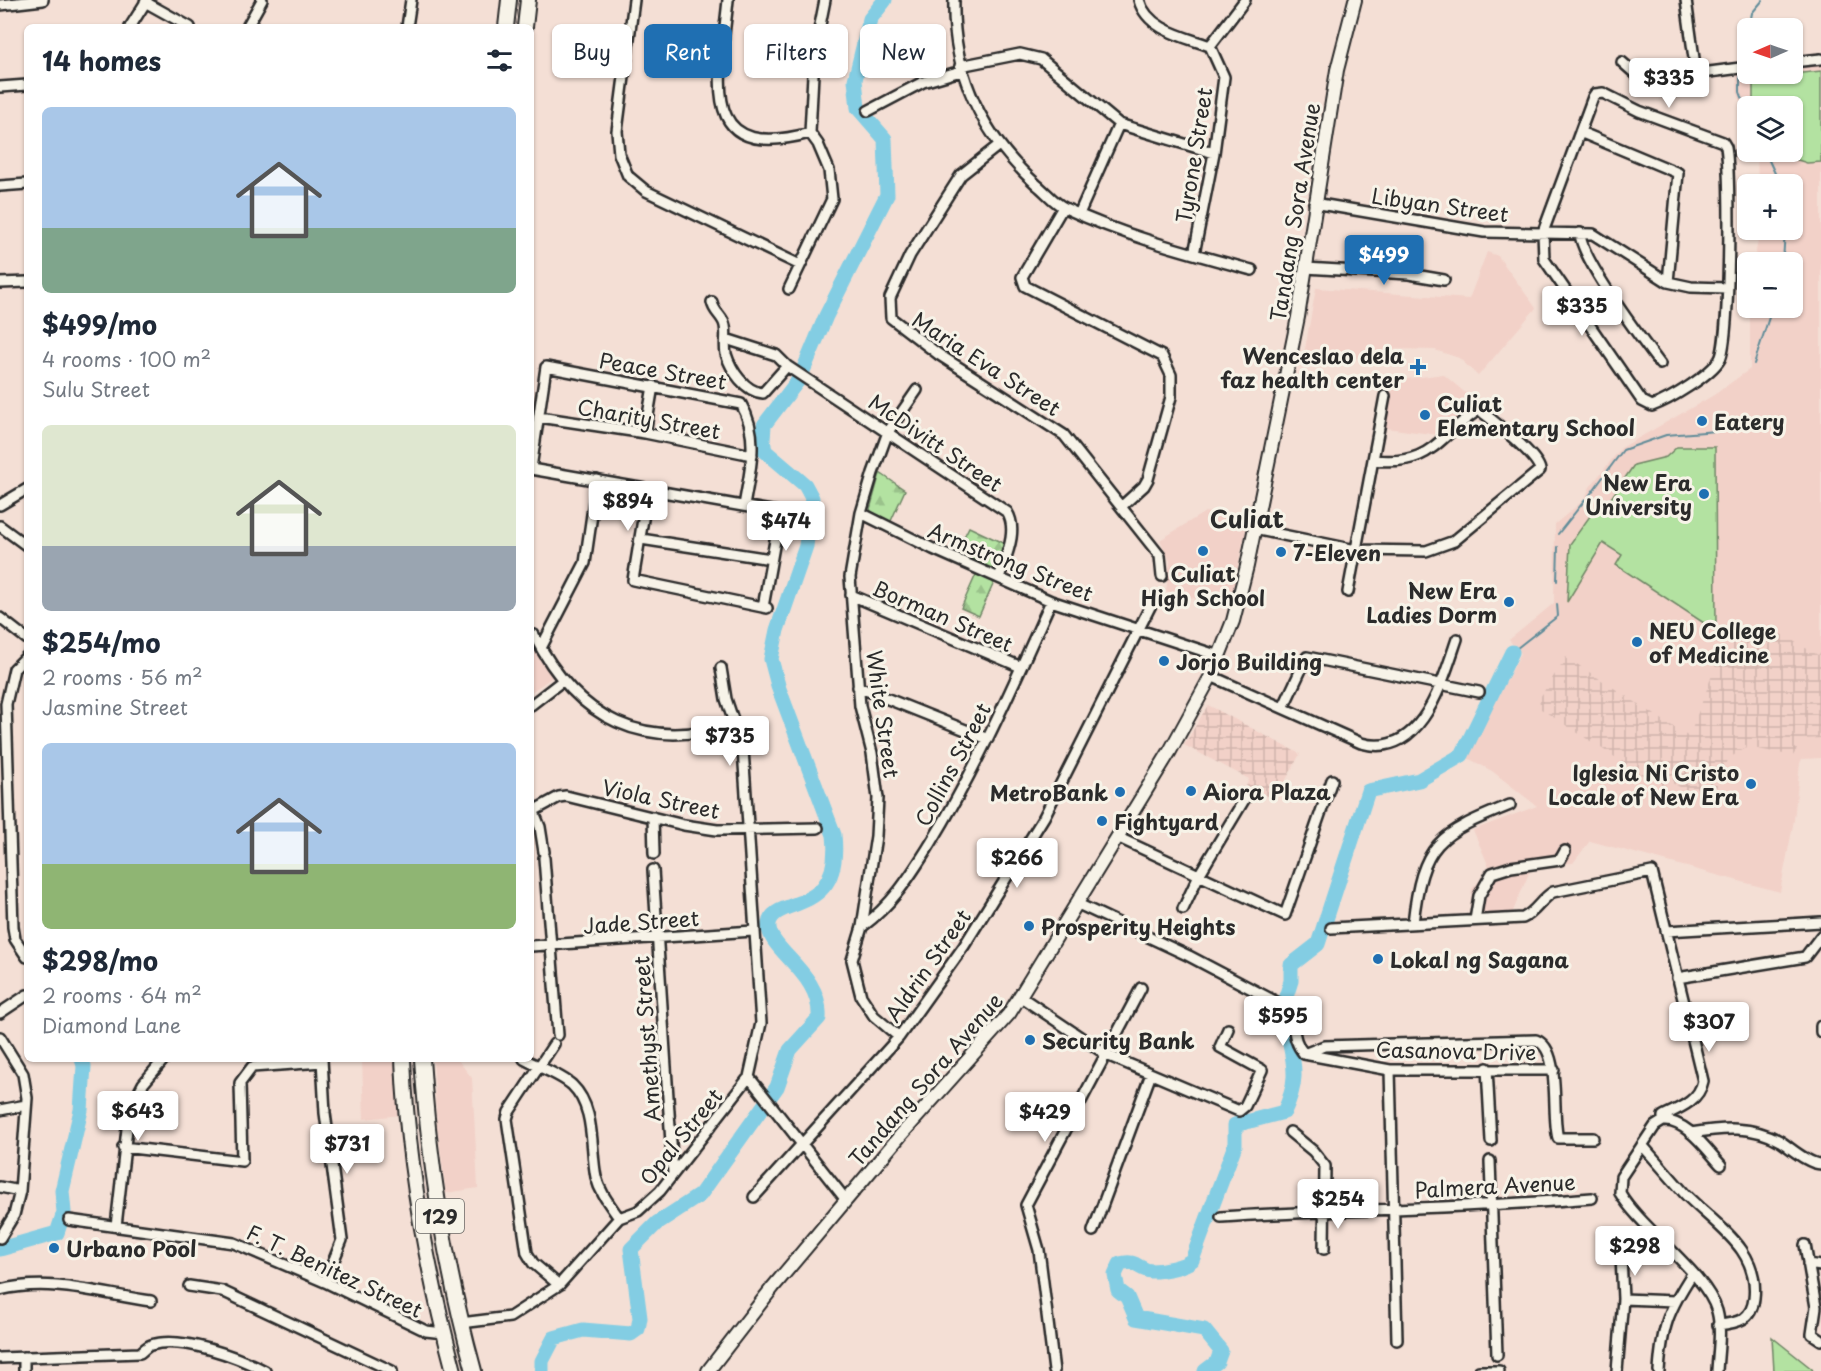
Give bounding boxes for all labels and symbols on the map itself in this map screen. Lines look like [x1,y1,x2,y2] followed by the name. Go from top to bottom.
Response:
[1737,18,1803,84] north arrow
[1633,58,1705,109] pin: $335
[1167,85,1219,225] street label: Tyrone Street
[1261,100,1327,324] street label: Tandang Sora Avenue
[1369,179,1511,229] street label: Libyan Street
[1348,235,1420,286] pin: $499
[1546,286,1618,337] pin: $335
[906,303,1068,423] street label: Maria Eva Street
[1220,339,1404,395] place label: Wenceslao dela faz health center
[597,343,729,397] street label: Peace Street
[1409,358,1427,376] marker: Wenceslao dela faz health center
[862,385,1010,499] street label: McDivitt Street
[1437,387,1635,443] place label: Culiat Elementary School
[575,390,723,446] street label: Charity Street
[1714,405,1784,437] place label: Eatery
[1418,408,1432,422] marker: Culiat Elementary School
[1695,414,1709,428] marker: Eatery
[1585,466,1693,522] place label: New Era University
[592,481,664,532] pin: $894
[1697,487,1711,501] marker: New Era University
[1210,500,1284,536] district label: Culiat
[750,501,822,552] pin: $474
[924,513,1098,609] street label: Armstrong Street
[1293,536,1381,568] place label: 7-Eleven
[1196,544,1210,558] marker: Culiat High School
[1274,545,1288,559] marker: 7-Eleven
[1141,557,1265,613] place label: Culiat High School
[868,571,1018,659] street label: Borman Street
[1366,574,1498,630] place label: New Era Ladies Dorm
[1502,595,1516,609] marker: New Era Ladies Dorm
[1649,614,1776,670] place label: NEU College of Medicine
[1630,635,1644,649] marker: NEU College of Medicine
[1176,645,1322,677] place label: Jorjo Building
[859,648,909,780] street label: White Street
[1157,654,1171,668] marker: Jorjo Building
[906,697,998,831] street label: Collins Street
[694,716,766,767] pin: $735
[1548,756,1740,812] place label: Iglesia Ni Cristo Locale of New Era
[599,770,723,826] street label: Viola Street
[1203,775,1331,807] place label: Aiora Plaza
[990,776,1108,808] place label: MetroBank
[1744,777,1758,791] marker: Iglesia Ni Cristo Locale of New Era
[1184,784,1198,798] marker: Aiora Plaza
[1113,785,1127,799] marker: MetroBank
[1114,805,1219,837] place label: Fightyard
[1095,814,1109,828] marker: Fightyard
[981,838,1053,889] pin: $266
[582,901,700,941] street label: Jade Street
[876,902,978,1028] street label: Aldrin Street
[1041,910,1236,942] place label: Prosperity Heights
[1022,919,1036,933] marker: Prosperity Heights
[1390,943,1569,975] place label: Lokal ng Sagana
[1371,952,1385,966] marker: Lokal ng Sagana
[624,955,668,1123] street label: Amethyst Street
[840,985,1010,1173] street label: Tandang Sora Avenue
[1247,996,1319,1047] pin: $595
[1673,1002,1745,1053] pin: $307
[1042,1024,1195,1056] place label: Security Bank
[1023,1033,1037,1047] marker: Security Bank
[1375,1033,1537,1067] street label: Casanova Drive
[631,1080,729,1192] street label: Opal Street
[102,1091,174,1142] pin: $643
[1009,1092,1081,1143] pin: $429
[311,1124,383,1175] pin: $731
[1414,1165,1576,1205] street label: Palmera Avenue
[1302,1179,1374,1230] pin: $254
[416,1199,464,1233] road number: 129
[242,1215,428,1325] street label: F. T. Benitez Street
[1599,1226,1671,1277] pin: $298
[66,1232,196,1264] place label: Urbano Pool
[47,1241,61,1255] marker: Urbano Pool

